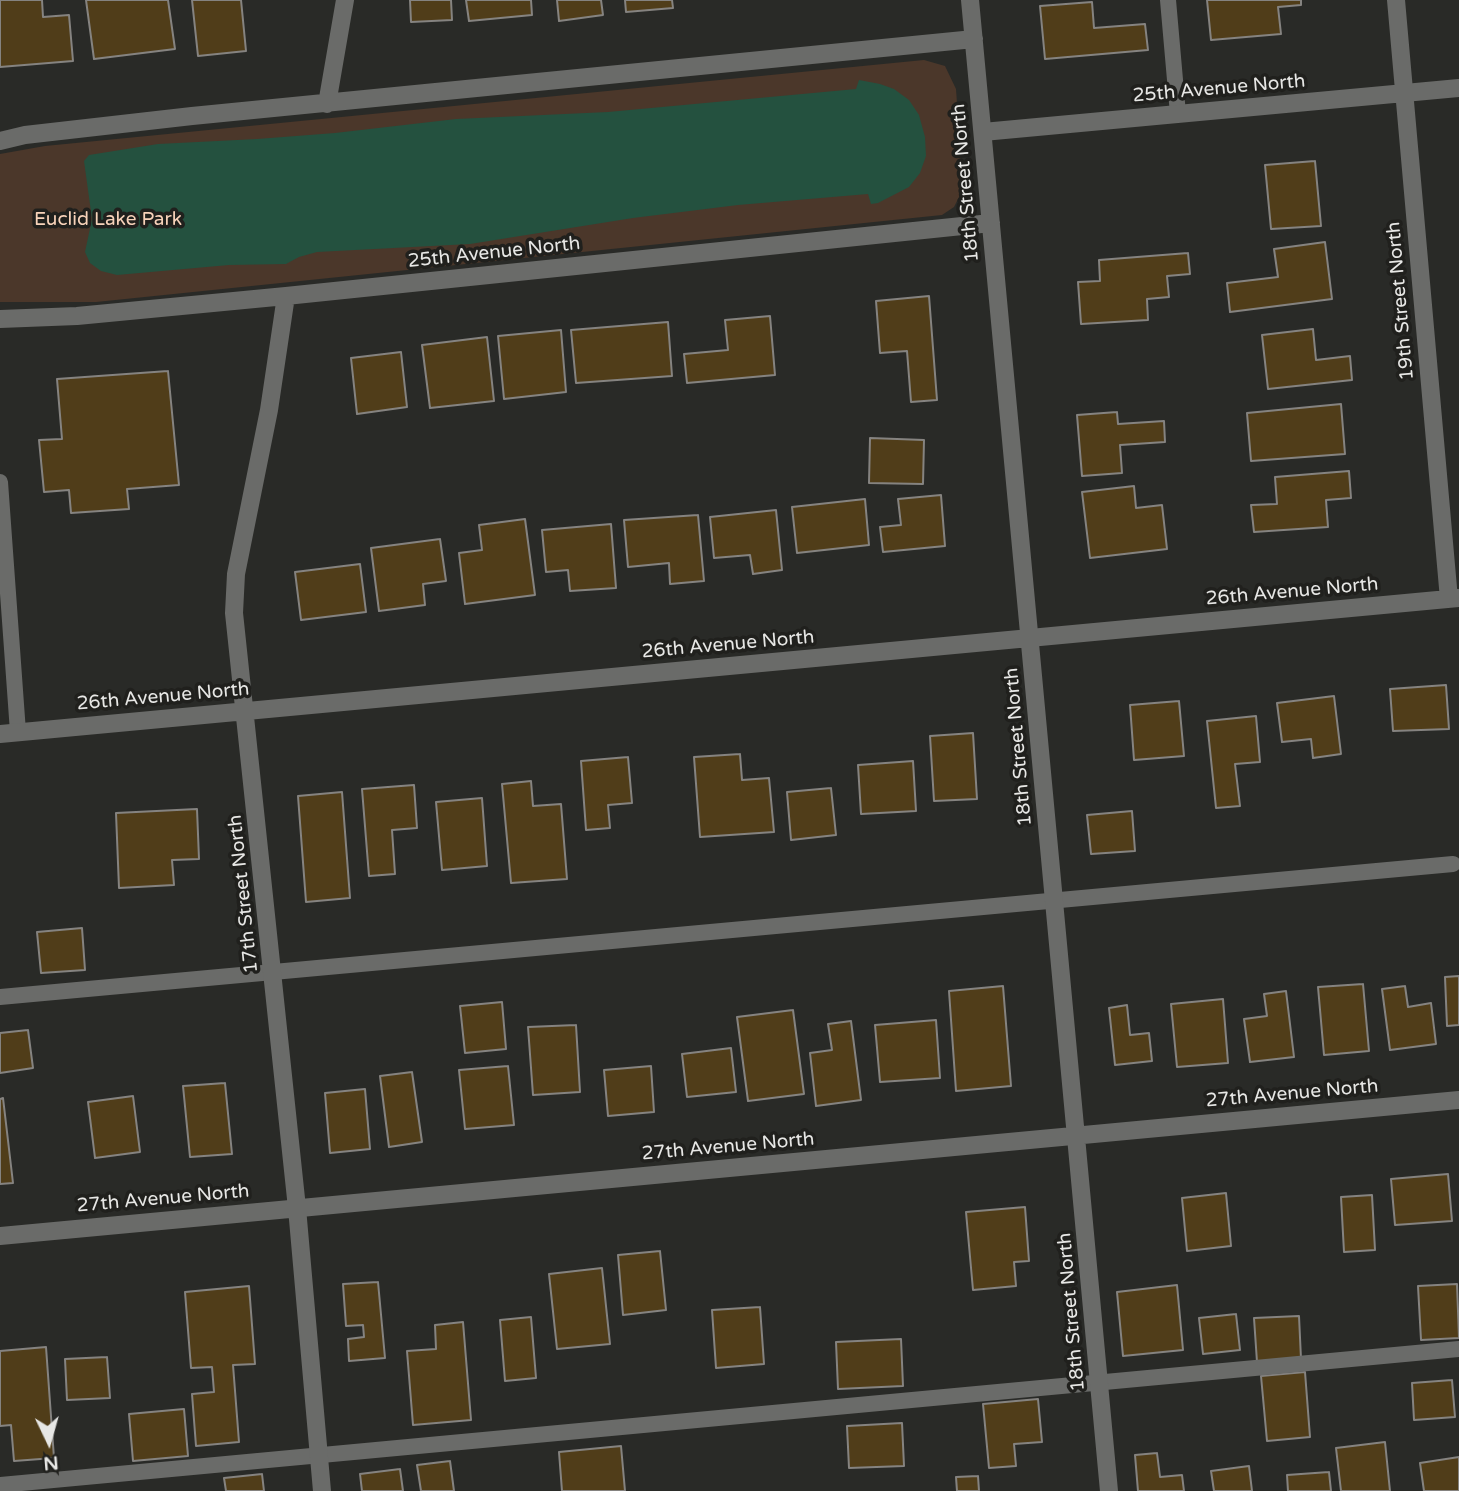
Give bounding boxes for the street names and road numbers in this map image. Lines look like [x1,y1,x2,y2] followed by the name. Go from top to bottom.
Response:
[1132,70,1306,108] street label: 25th Avenue North
[948,103,984,263] street label: 18th Street North
[1383,221,1419,381] street label: 19th Street North
[407,233,581,273] street label: 25th Avenue North
[1205,573,1379,611] street label: 26th Avenue North
[641,626,815,664] street label: 26th Avenue North
[1001,667,1037,827] street label: 18th Street North
[76,678,250,716] street label: 26th Avenue North
[224,813,264,975] street label: 17th Street North
[1205,1075,1379,1113] street label: 27th Avenue North
[641,1128,815,1166] street label: 27th Avenue North
[76,1180,250,1218] street label: 27th Avenue North
[1054,1232,1090,1392] street label: 18th Street North

